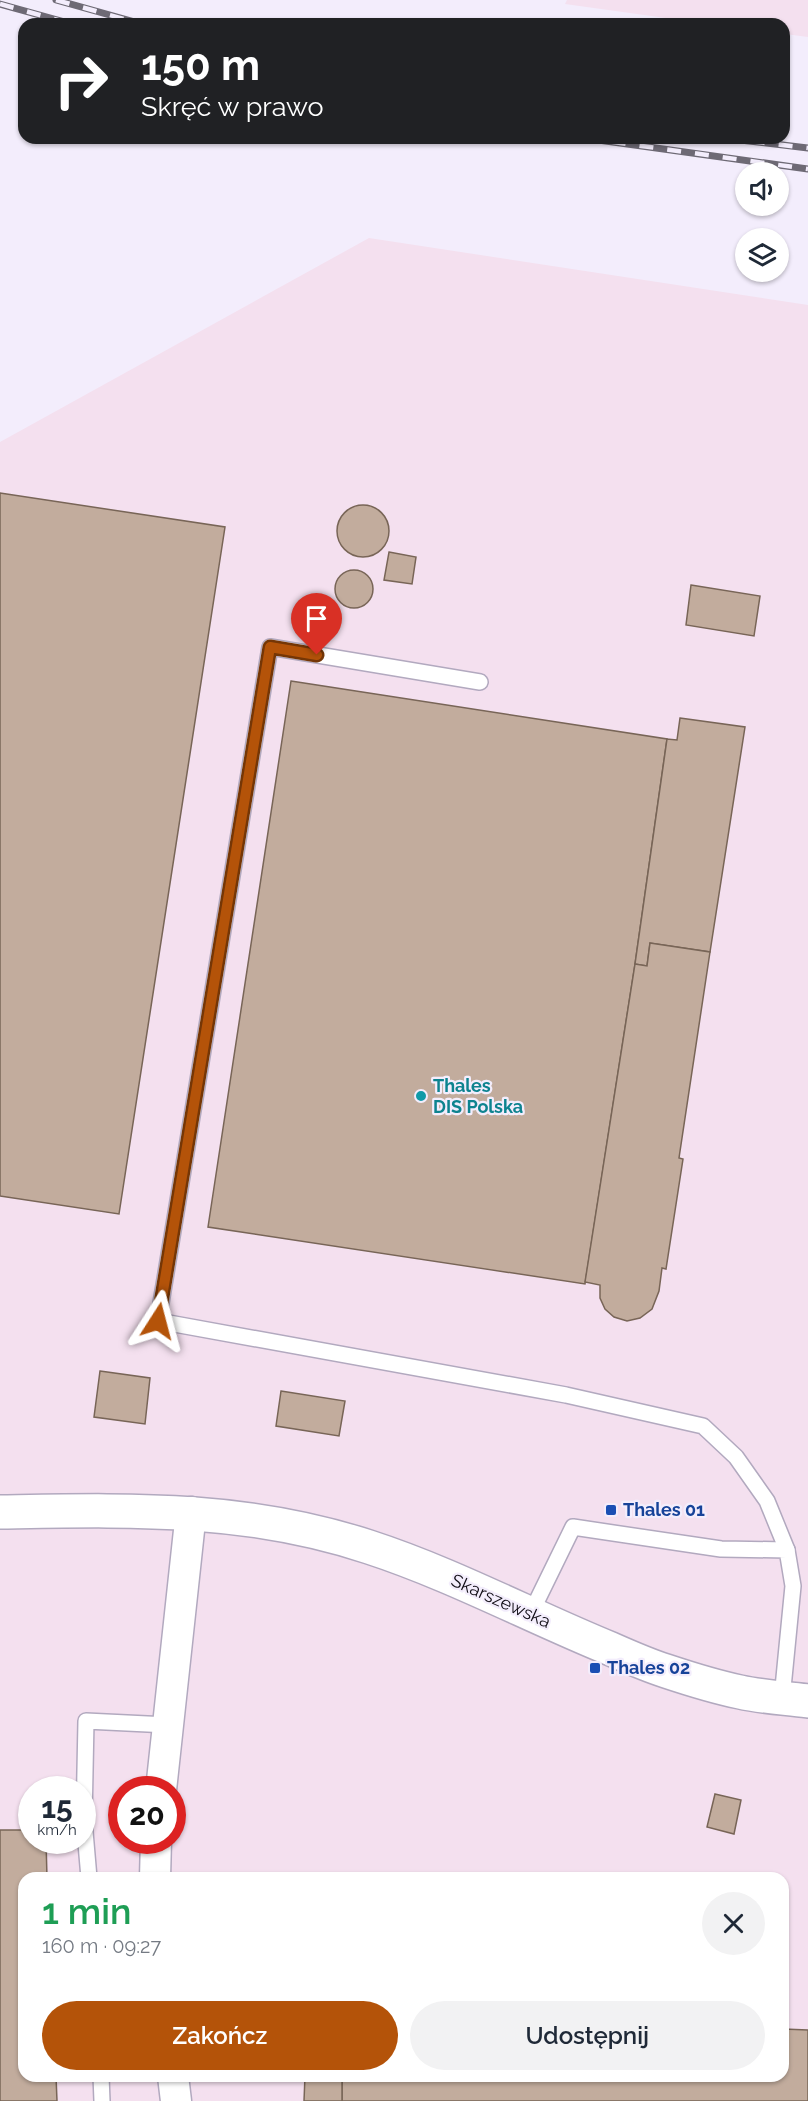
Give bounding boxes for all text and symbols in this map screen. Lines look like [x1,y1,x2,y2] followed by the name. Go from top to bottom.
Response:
[141,41,260,90] text: 150 m
[42,42,120,120] icon: right
[141,91,324,122] text: Skręć w prawo
[735,162,789,282] map controls
[735,162,789,216] button: sound
[735,228,789,282] button: layers
[291,593,342,655] pin
[300,602,333,635] icon: arrive
[433,1075,523,1117] place label: Thales DIS Polska
[414,1089,428,1103] marker: Thales DIS Polska
[126,1289,190,1353] position arrow
[623,1499,705,1520] place label: Thales 01
[604,1503,618,1517] marker: Thales 01
[448,1569,554,1632] street label: Skarszewska
[607,1657,690,1678] place label: Thales 02
[588,1661,602,1675] marker: Thales 02
[108,1776,186,1854] speed limit sign: 20
[41,1790,73,1825] text: 15
[37,1821,77,1839] text: km/h
[42,1890,131,1932] text: 1 min
[702,1892,765,1955] button: close
[42,1934,161,1958] text: 160 m · 09:27
[42,2001,398,2070] button: Zakończ
[410,2001,765,2070] button: Udostępnij

